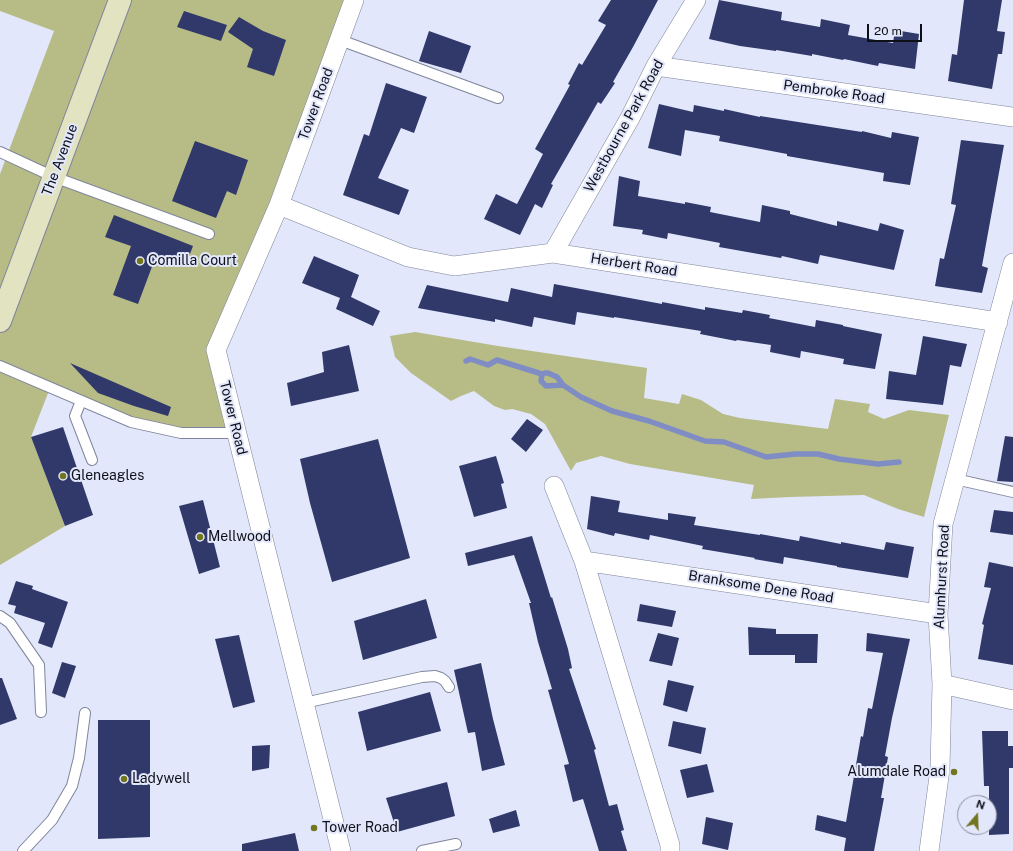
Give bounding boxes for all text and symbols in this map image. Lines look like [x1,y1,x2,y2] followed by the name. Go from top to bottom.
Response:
[869,16,924,42] scale bar
[874,24,902,38] text: 20 m
[581,57,667,195] street label: Westbourne Park Road
[295,65,337,143] street label: Tower Road
[782,77,886,107] street label: Pembroke Road
[39,122,81,198] street label: The Avenue
[589,250,679,280] street label: Herbert Road
[148,253,237,269] place label: Comilla Court
[135,256,145,266] marker: Comilla Court
[216,379,250,457] street label: Tower Road
[71,468,144,484] place label: Gleneagles
[58,471,68,481] marker: Gleneagles
[931,524,953,630] street label: Alumhurst Road
[208,529,271,545] place label: Mellwood
[195,532,205,542] marker: Mellwood
[687,567,835,607] street label: Branksome Dene Road
[847,764,946,780] place label: Alumdale Road
[949,767,959,777] marker: Alumdale Road
[132,771,191,787] place label: Ladywell
[119,774,129,784] marker: Ladywell
[957,795,997,835] north arrow
[975,798,987,812] text: N
[322,820,398,836] place label: Tower Road
[309,823,319,833] marker: Tower Road

